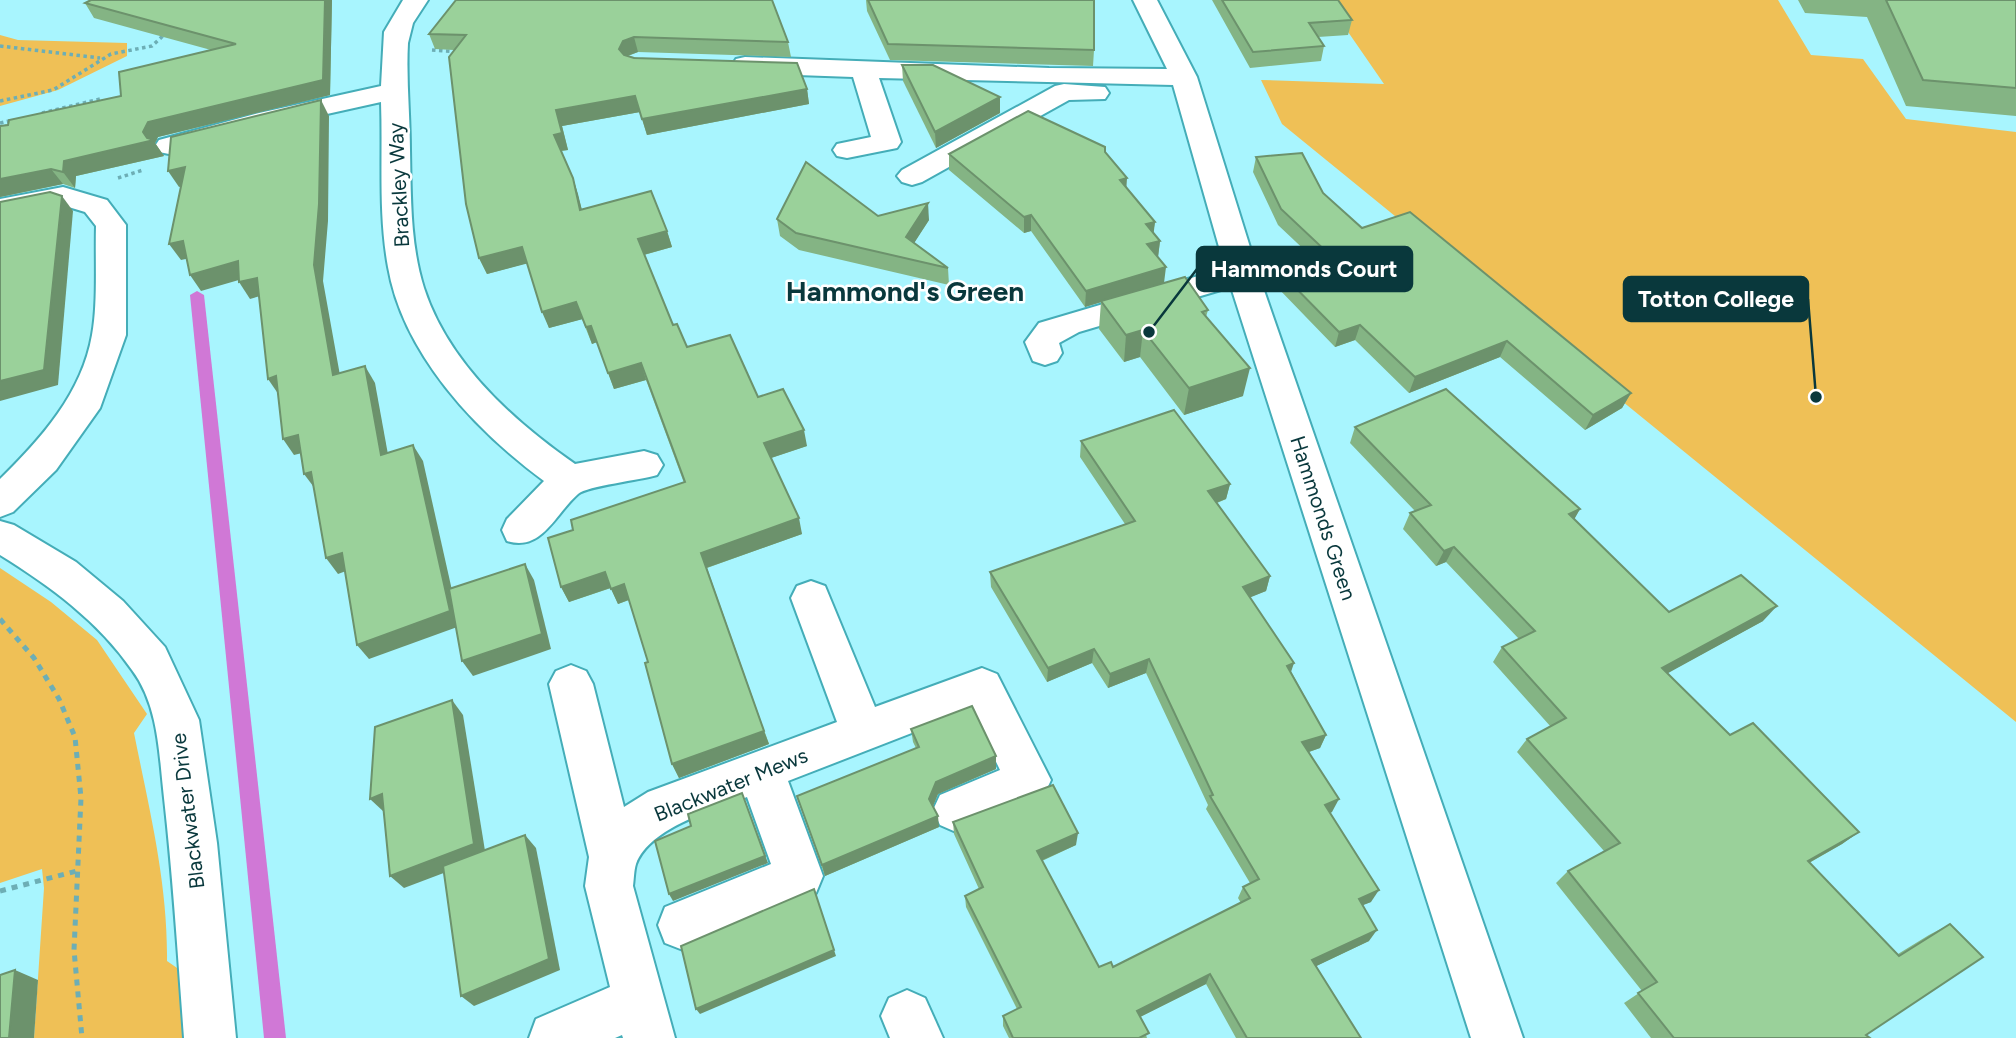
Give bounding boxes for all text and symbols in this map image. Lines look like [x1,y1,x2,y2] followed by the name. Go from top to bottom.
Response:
[383,122,414,248] street label: Brackley Way
[1197,247,1412,291] callout: Hammonds Court
[1211,255,1398,283] text: Hammonds Court
[786,274,1024,308] district label: Hammond's Green
[1624,277,1808,321] callout: Totton College
[1638,285,1794,313] text: Totton College
[1285,433,1362,603] street label: Hammonds Green
[166,732,209,890] street label: Blackwater Drive
[650,742,811,827] street label: Blackwater Mews

